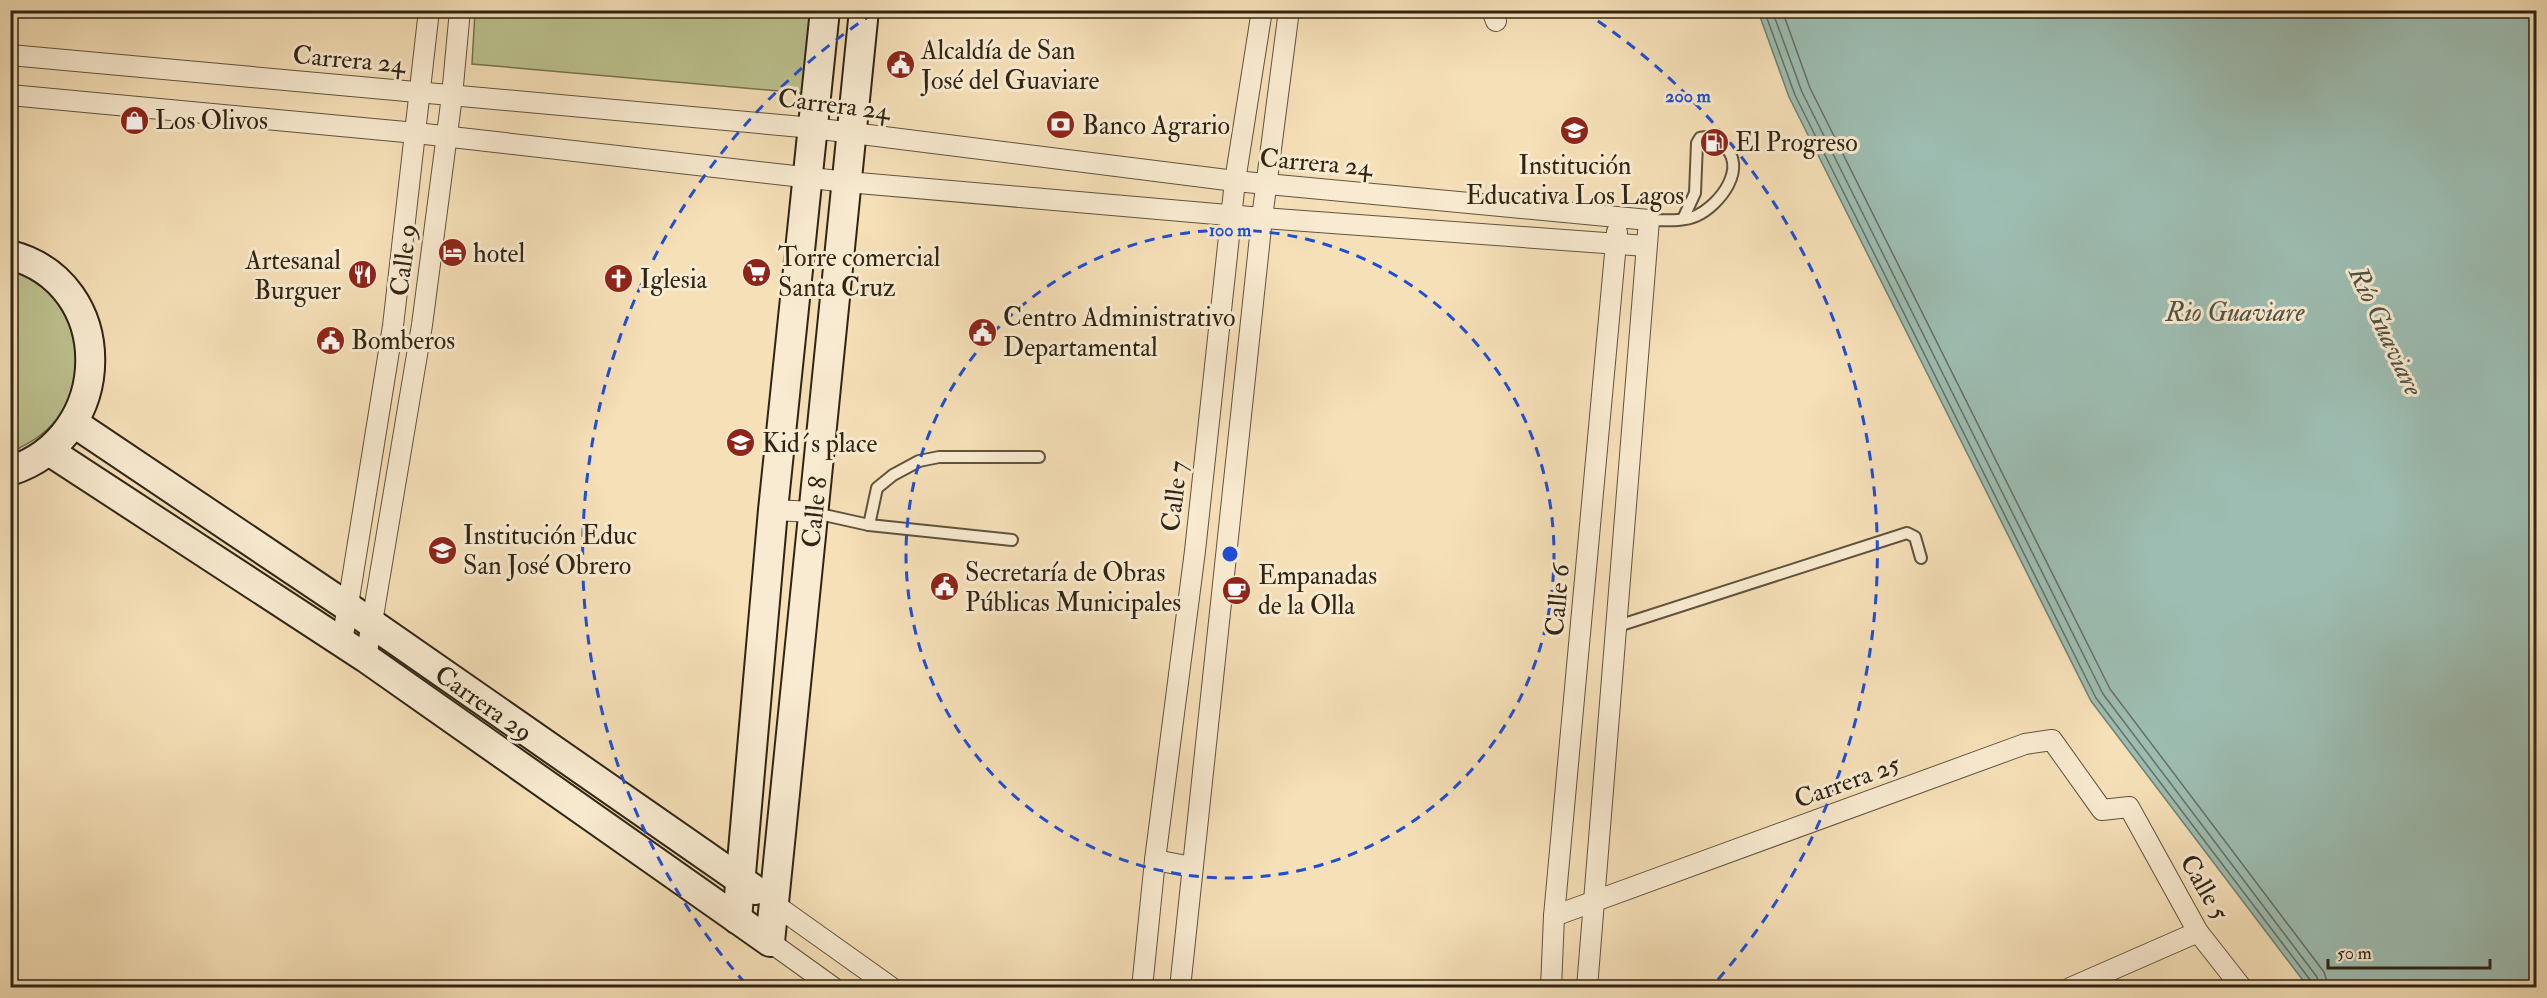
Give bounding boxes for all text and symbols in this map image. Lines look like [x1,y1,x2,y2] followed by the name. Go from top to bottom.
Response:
[920,35,1100,97] place label: Alcaldía de San José del Guaviare
[291,39,407,81] street label: Carrera 24
[884,49,916,81] public building icon: Alcaldía de San José del Guaviare
[776,82,893,128] street label: Carrera 24
[1665,85,1712,108] text: 200 m
[118,104,150,136] shop icon: Los Olivos
[155,105,268,137] place label: Los Olivos
[1045,109,1077,141] bank icon: Banco Agrario
[1082,110,1230,142] place label: Banco Agrario
[1559,115,1591,147] school or university icon: Institución Educativa Los Lagos
[1698,126,1730,158] fuel station icon: El Progreso
[1735,127,1858,159] place label: El Progreso
[1258,142,1374,184] street label: Carrera 24
[1466,150,1684,212] place label: Institución Educativa Los Lagos
[1209,219,1252,242] text: 100 m
[384,222,424,298] street label: Calle 9
[436,237,468,269] hotel icon: hotel
[473,238,525,270] place label: hotel
[778,242,941,304] place label: Torre comercial Santa Cruz
[244,245,341,307] place label: Artesanal Burguer
[741,256,773,288] supermarket icon: Torre comercial Santa Cruz
[346,259,378,291] restaurant icon: Artesanal Burguer
[2341,260,2430,402] water label: Río Guaviare
[603,263,635,295] church icon: Iglesia
[640,264,708,296] place label: Iglesia
[2165,296,2305,329] water label: Rio Guaviare
[1003,302,1235,365] place label: Centro Administrativo Departamental
[966,316,998,348] public building icon: Centro Administrativo Departamental
[314,324,346,356] public building icon: Bomberos
[351,325,455,357] place label: Bomberos
[725,427,757,459] school or university icon: Kid´s place
[762,428,877,461] place label: Kid´s place
[1155,459,1195,533] street label: Calle 7
[795,475,835,549] street label: Calle 8
[463,520,637,582] place label: Institución Educ San José Obrero
[426,534,458,566] school or university icon: Institución Educ San José Obrero
[1220,544,1240,564] centre of rings
[965,557,1181,620] place label: Secretaría de Obras Públicas Municipales
[1258,560,1377,622] place label: Empanadas de la Olla
[1539,561,1577,637] street label: Calle 6
[928,571,960,603] public building icon: Secretaría de Obras Públicas Municipales
[1221,574,1253,606] cafe icon: Empanadas de la Olla
[428,659,539,749] street label: Carrera 29
[1790,748,1905,816] street label: Carrera 25
[2173,849,2236,927] street label: Calle 5
[2328,932,2490,970] scale bar
[2337,942,2372,965] text: 50 m

